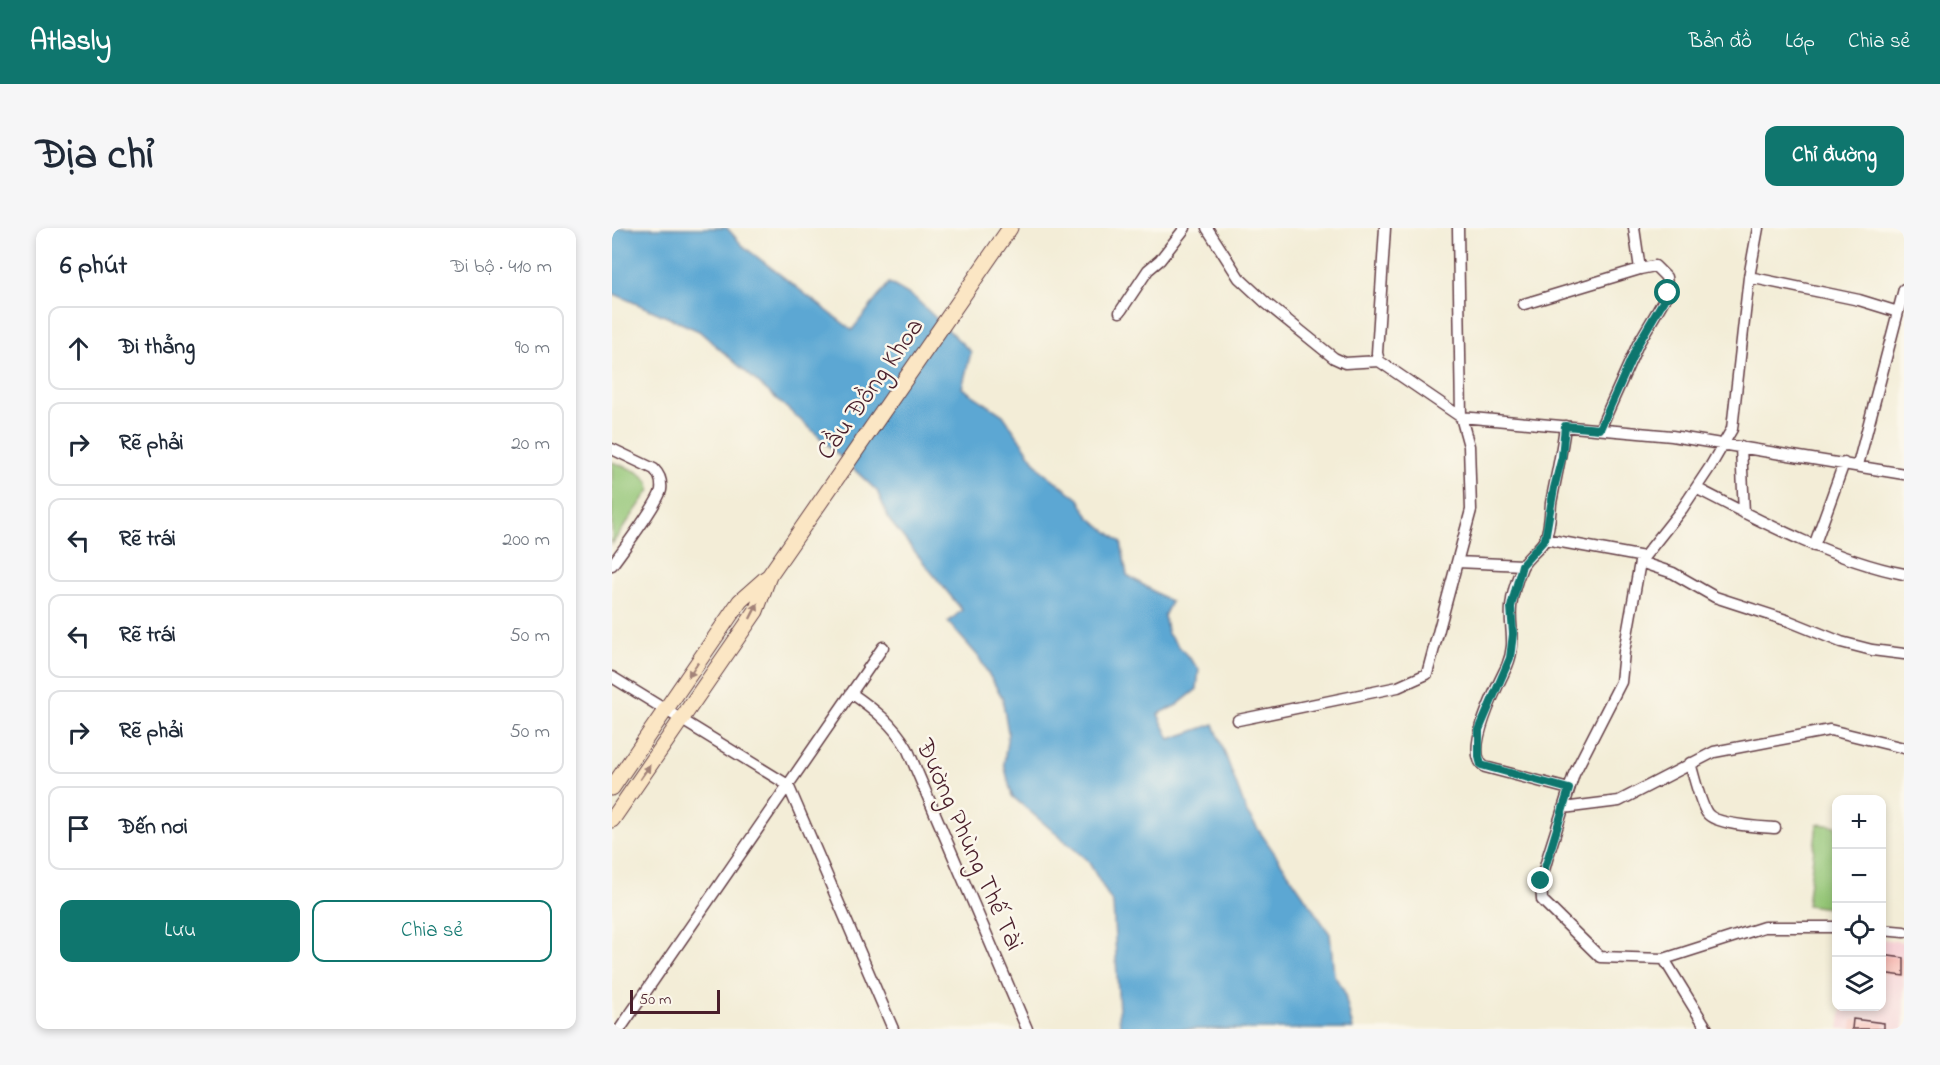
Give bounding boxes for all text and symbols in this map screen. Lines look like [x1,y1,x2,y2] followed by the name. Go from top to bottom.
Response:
[30,22,111,63] text: Atlasly
[1689,27,1752,57] text: Bản đồ
[1785,27,1815,57] text: Lớp
[1848,27,1910,57] text: Chia sẻ
[36,126,154,187] text: Địa chỉ
[1765,126,1904,186] button: Chỉ đường
[60,248,127,286] text: 6 phút
[450,253,552,282] text: Đi bộ · 410 m
[1654,279,1680,305] route start
[808,311,935,469] street label: Cầu Đồng Khoa
[62,332,95,365] icon: ahead
[119,332,195,364] text: Đi thẳng
[515,334,550,363] text: 90 m
[62,428,95,461] icon: right
[119,428,183,460] text: Rẽ phải
[511,430,550,459] text: 20 m
[62,524,95,557] icon: left
[119,524,176,556] text: Rẽ trái
[502,526,550,555] text: 200 m
[750,602,759,619] one-way arrow
[62,620,95,653] icon: left
[119,620,176,652] text: Rẽ trái
[509,622,550,651] text: 50 m
[687,662,699,678] one-way arrow
[62,716,95,749] icon: right
[119,716,183,748] text: Rẽ phải
[509,718,550,747] text: 50 m
[904,732,1032,957] street label: Đường Phùng Thế Tài
[639,764,650,780] one-way arrow
[1832,795,1886,1011] map controls
[1832,795,1886,849] button: +
[62,812,95,845] icon: arrive
[119,812,188,844] text: Đến nơi
[1832,849,1886,903] button: −
[1527,867,1553,893] route end
[60,900,300,962] button: Lưu
[312,900,552,962] button: Chia sẻ
[1832,903,1886,957] button: locate
[1832,957,1886,1011] button: layers
[630,987,720,1014] scale bar
[639,988,671,1012] text: 50 m

